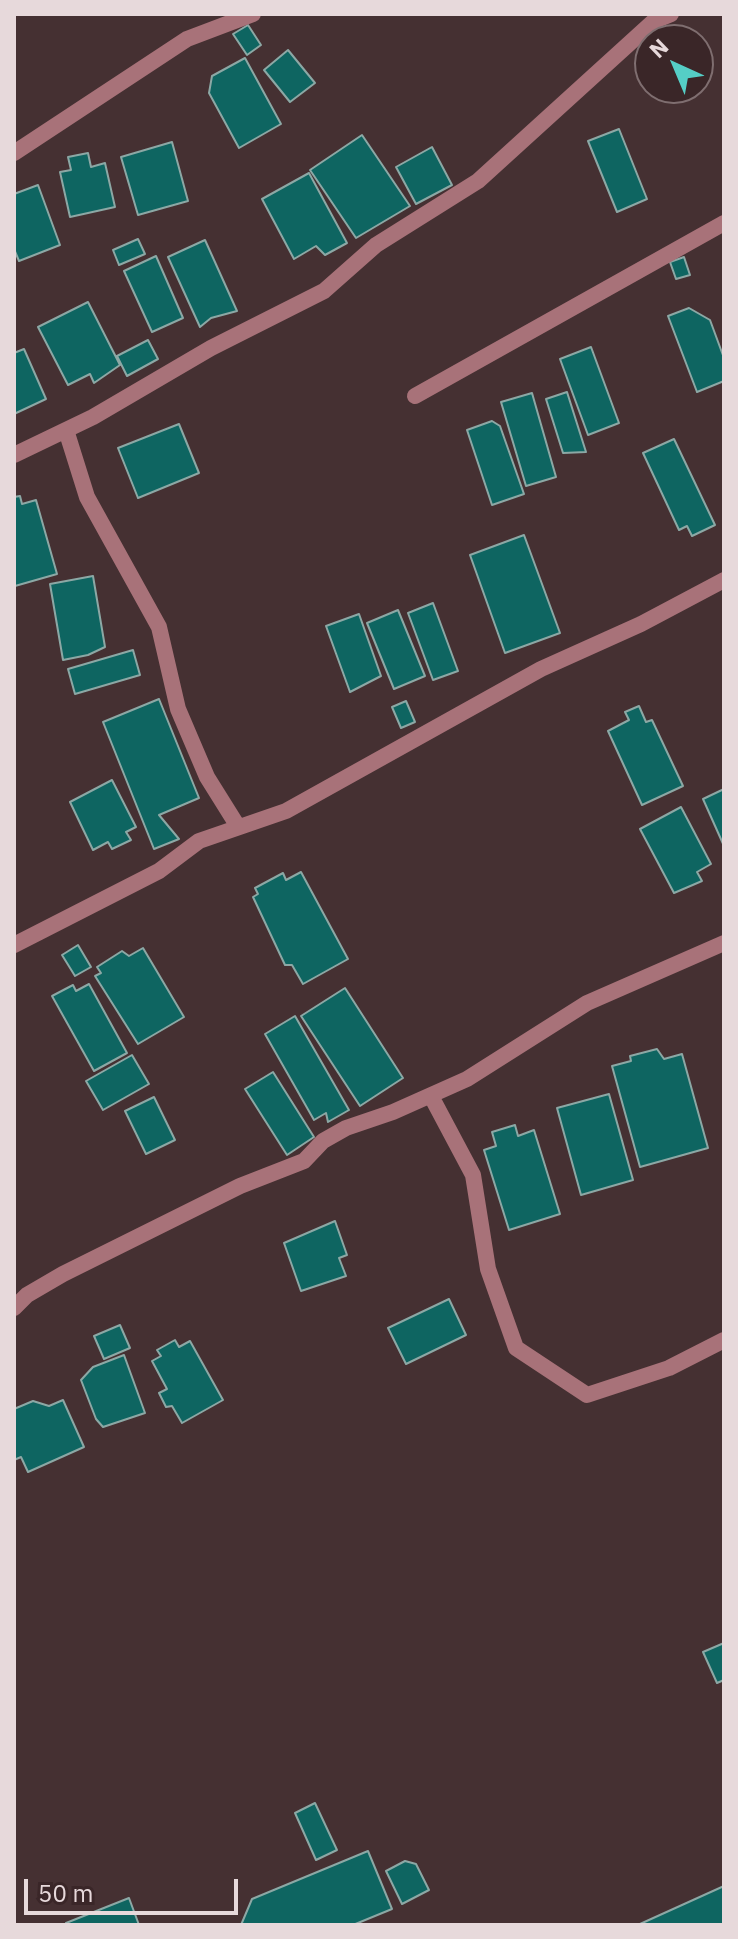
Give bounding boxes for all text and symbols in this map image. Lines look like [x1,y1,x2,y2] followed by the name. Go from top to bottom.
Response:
[634,24,714,104] north arrow
[643,32,674,64] text: N
[28,1863,242,1913] scale bar
[38,1877,93,1909] text: 50 m

